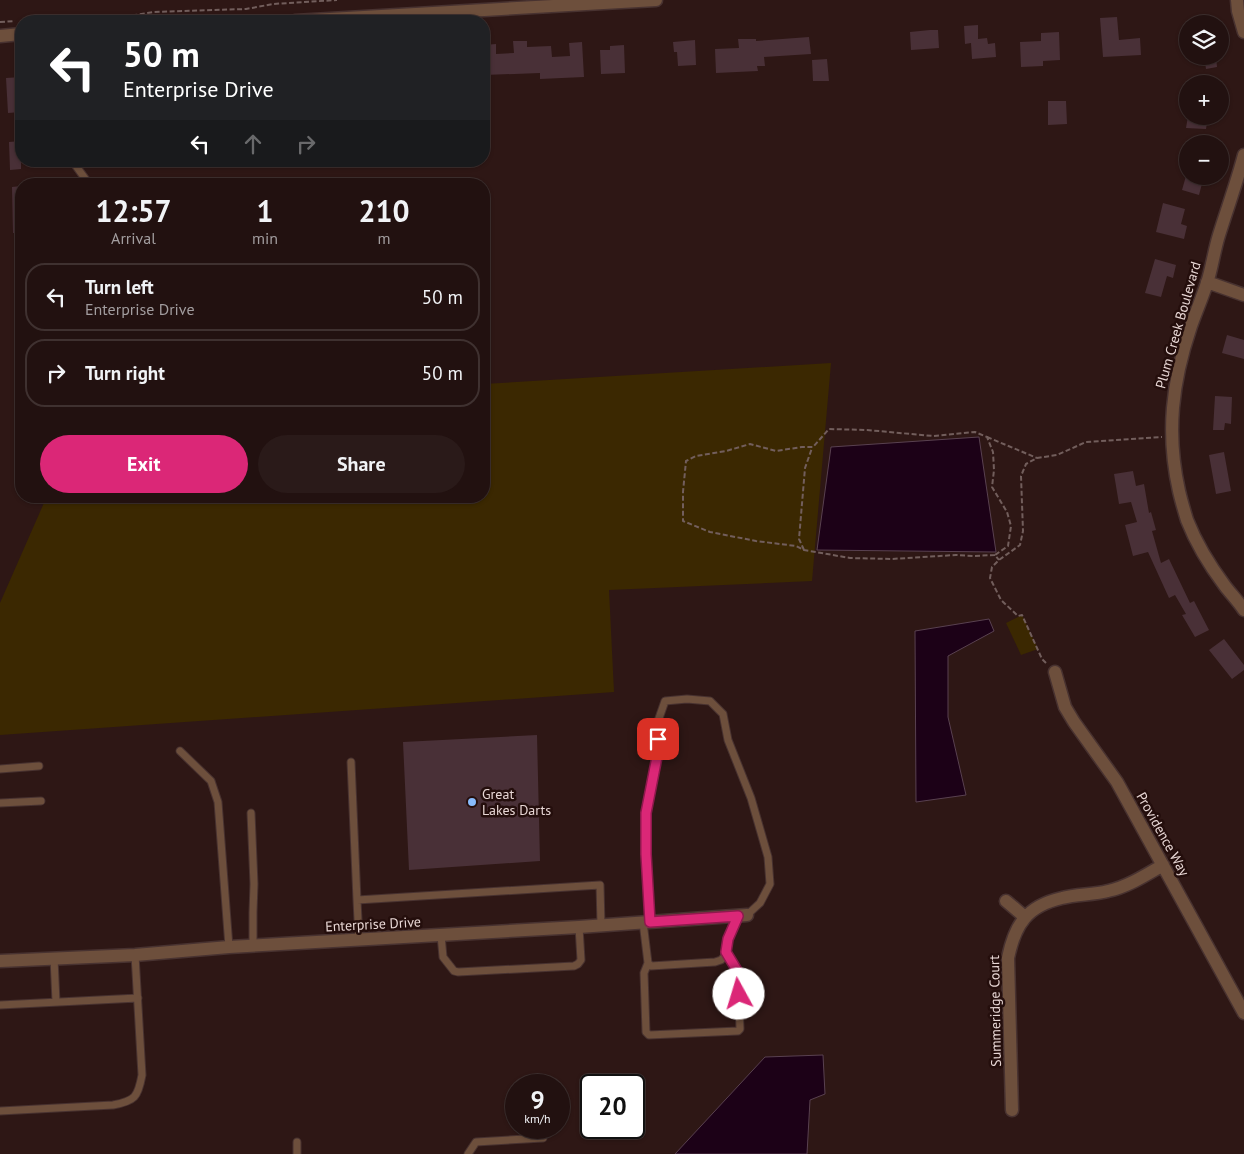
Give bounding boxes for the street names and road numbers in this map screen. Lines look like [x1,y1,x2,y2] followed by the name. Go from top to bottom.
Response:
[1151,259,1205,391] street label: Plum Creek Boulevard
[1133,789,1194,880] street label: Providence Way
[325,913,421,935] street label: Enterprise Drive
[985,955,1005,1067] street label: Summeridge Court

